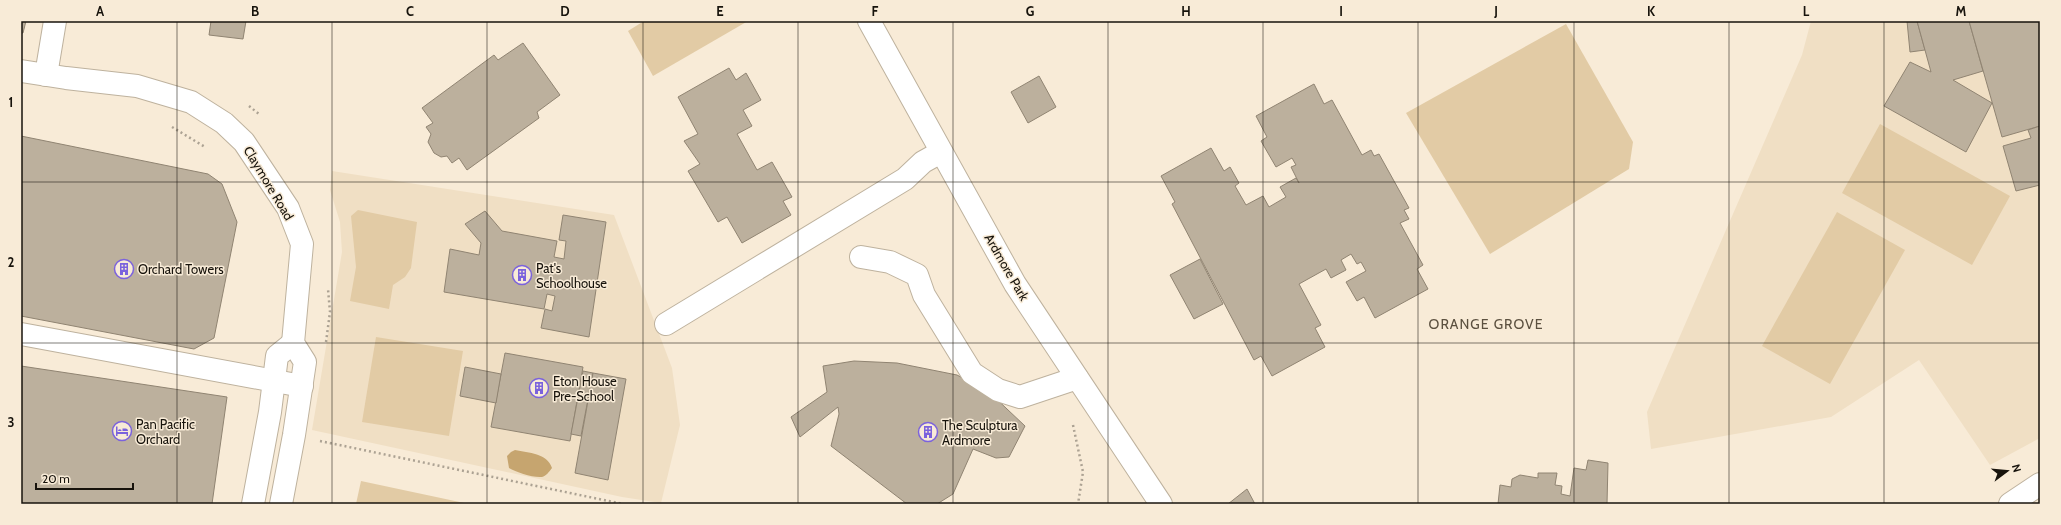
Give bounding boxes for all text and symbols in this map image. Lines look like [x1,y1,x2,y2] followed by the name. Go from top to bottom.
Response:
[96,3,105,19] text: A
[251,3,259,19] text: B
[406,3,414,19] text: C
[560,3,570,19] text: D
[716,3,724,19] text: E
[872,3,879,19] text: F
[1026,3,1035,19] text: G
[1181,3,1191,19] text: H
[1339,3,1343,19] text: I
[1493,3,1498,19] text: J
[1647,3,1656,19] text: K
[1803,3,1810,19] text: L
[1956,3,1967,19] text: M
[9,94,13,110] text: 1
[241,143,297,223] street label: Claymore Road
[981,231,1033,303] street label: Ardmore Park
[8,254,15,270] text: 2
[113,258,135,280] building icon: Orchard Towers
[536,260,607,291] place label: Pat's Schoolhouse
[138,261,224,277] place label: Orchard Towers
[511,264,533,286] building icon: Pat's Schoolhouse
[1429,315,1543,333] district label: ORANGE GROVE
[553,373,617,404] place label: Eton House Pre-School
[528,377,550,399] building icon: Eton House Pre-School
[7,414,15,430] text: 3
[136,416,195,447] place label: Pan Pacific Orchard
[942,417,1018,448] place label: The Sculptura Ardmore
[111,420,133,442] hotel icon: Pan Pacific Orchard
[917,421,939,443] building icon: The Sculptura Ardmore
[1987,451,2027,491] north arrow
[2009,463,2024,474] text: N
[36,465,133,491] scale bar
[42,471,70,486] text: 20 m

